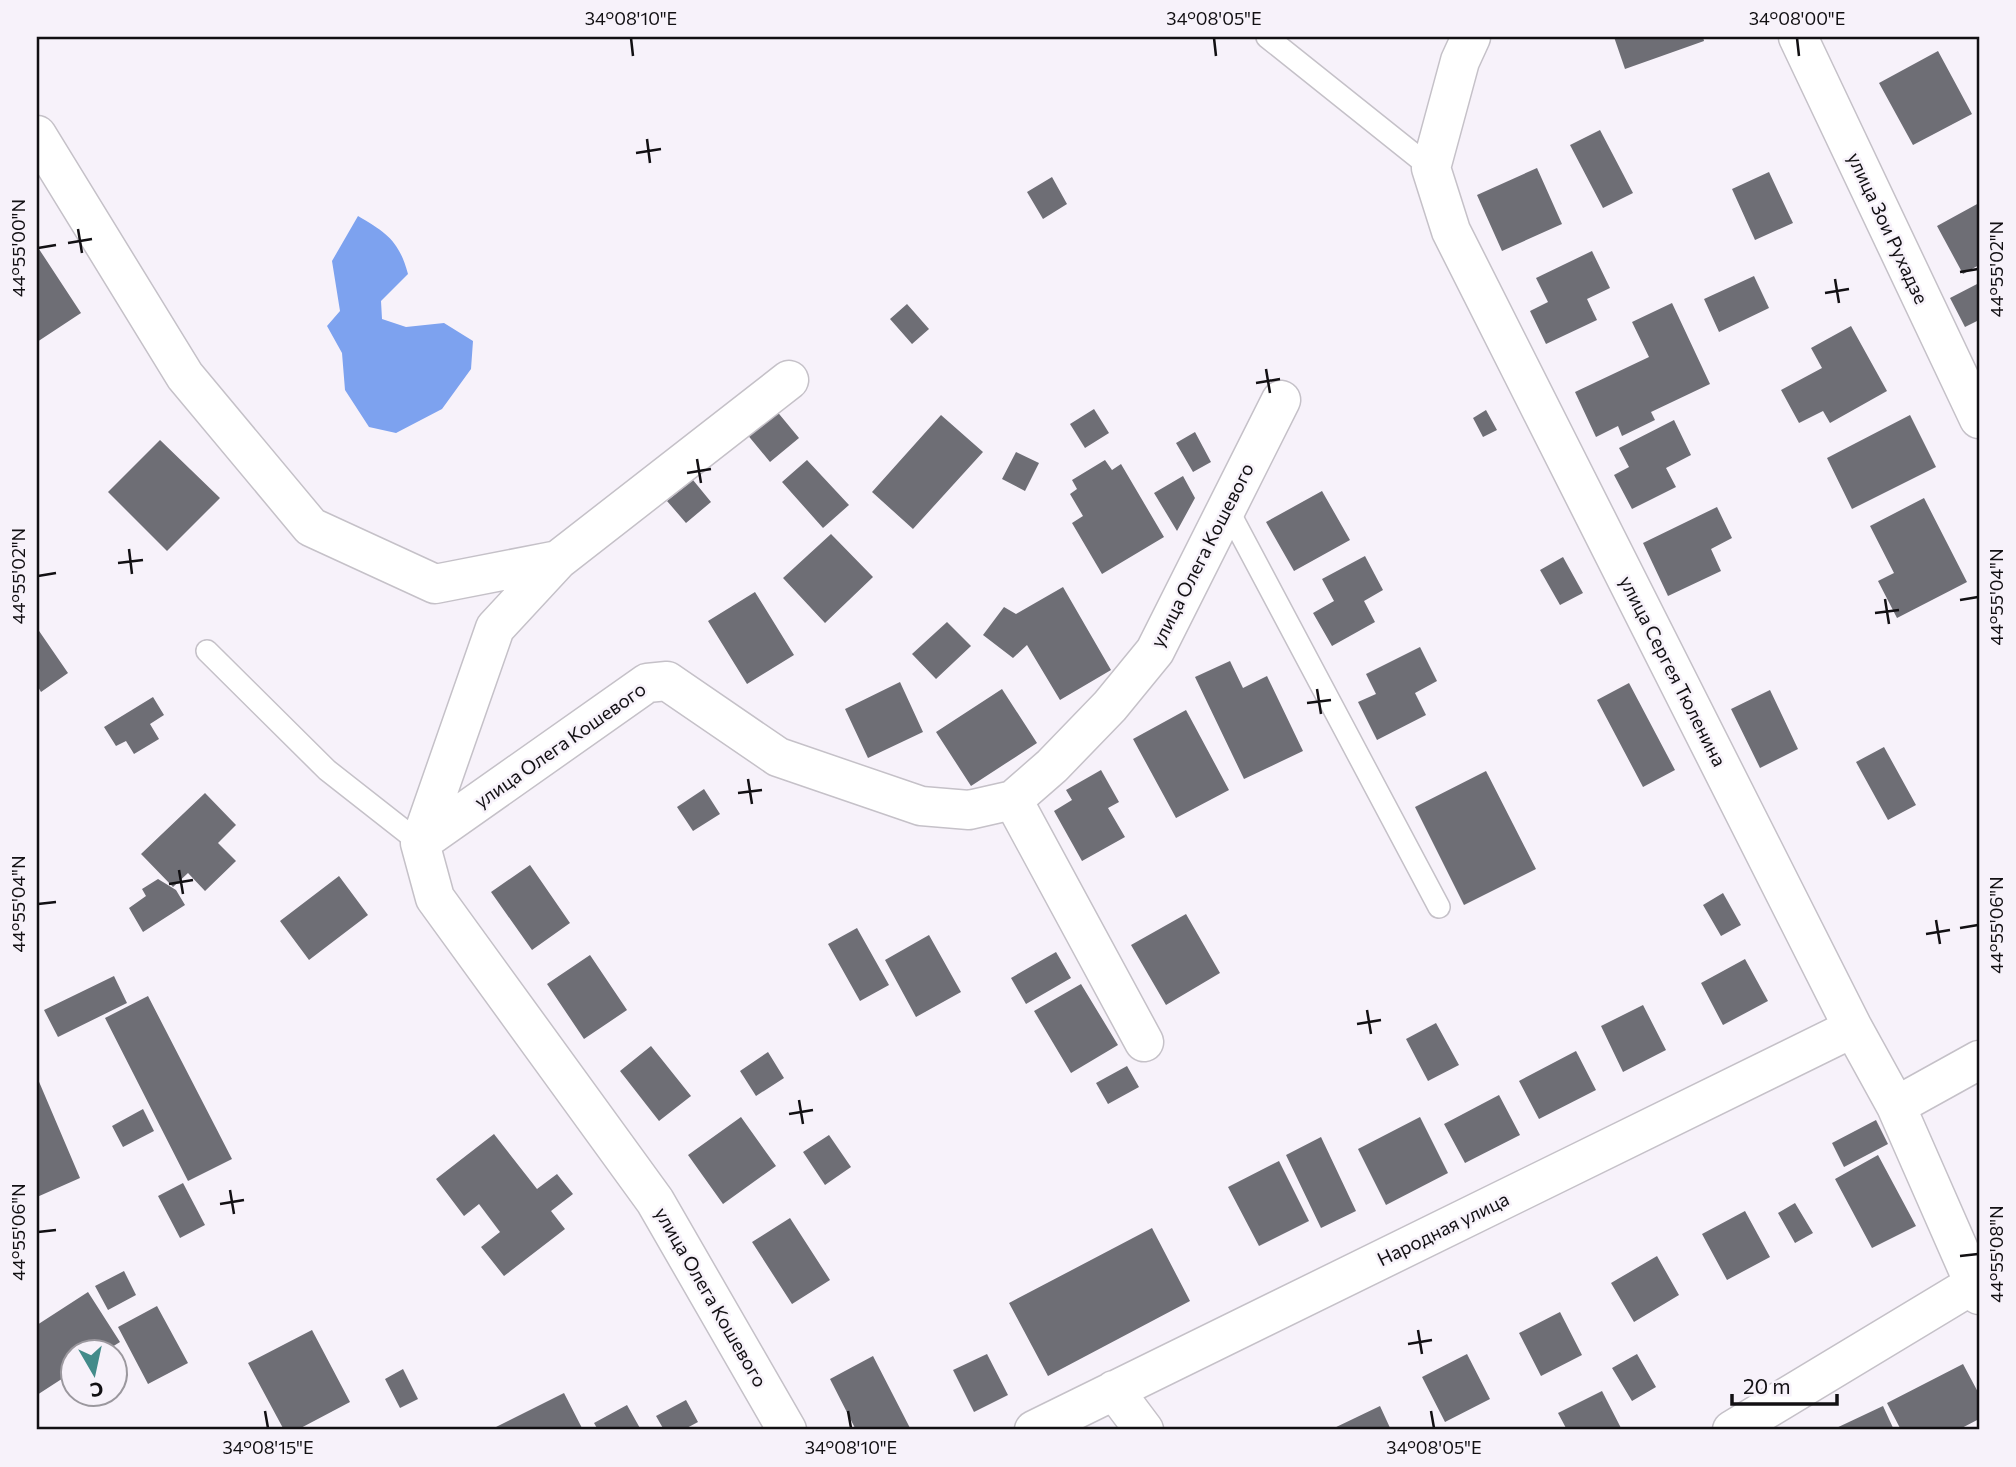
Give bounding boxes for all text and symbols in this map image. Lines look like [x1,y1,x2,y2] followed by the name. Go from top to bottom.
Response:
[585,7,677,29] text: 34°08'10"E
[1166,7,1262,29] text: 34°08'05"E
[1749,7,1845,29] text: 34°08'00"E
[1843,148,1934,307] street label: улица Зои Рухадзе
[7,199,29,297] text: 44°55'00"N
[1985,221,2007,317] text: 44°55'02"N
[1145,459,1258,651] street label: улица Олега Кошевого
[7,528,29,624] text: 44°55'02"N
[1985,548,2007,646] text: 44°55'04"N
[1615,572,1732,770] street label: улица Сергея Тюленина
[470,677,650,812] street label: улица Олега Кошевого
[7,855,29,953] text: 44°55'04"N
[1985,876,2007,974] text: 44°55'06"N
[7,1183,29,1281] text: 44°55'06"N
[1373,1187,1512,1270] street label: Народная улица
[651,1203,772,1391] street label: улица Олега Кошевого
[1985,1205,2007,1303] text: 44°55'08"N
[60,1338,130,1408] north arrow
[1732,1362,1838,1406] scale bar
[1743,1373,1791,1398] text: 20 m
[89,1378,105,1403] text: С
[222,1436,314,1458] text: 34°08'15"E
[805,1436,897,1458] text: 34°08'10"E
[1386,1436,1482,1458] text: 34°08'05"E

